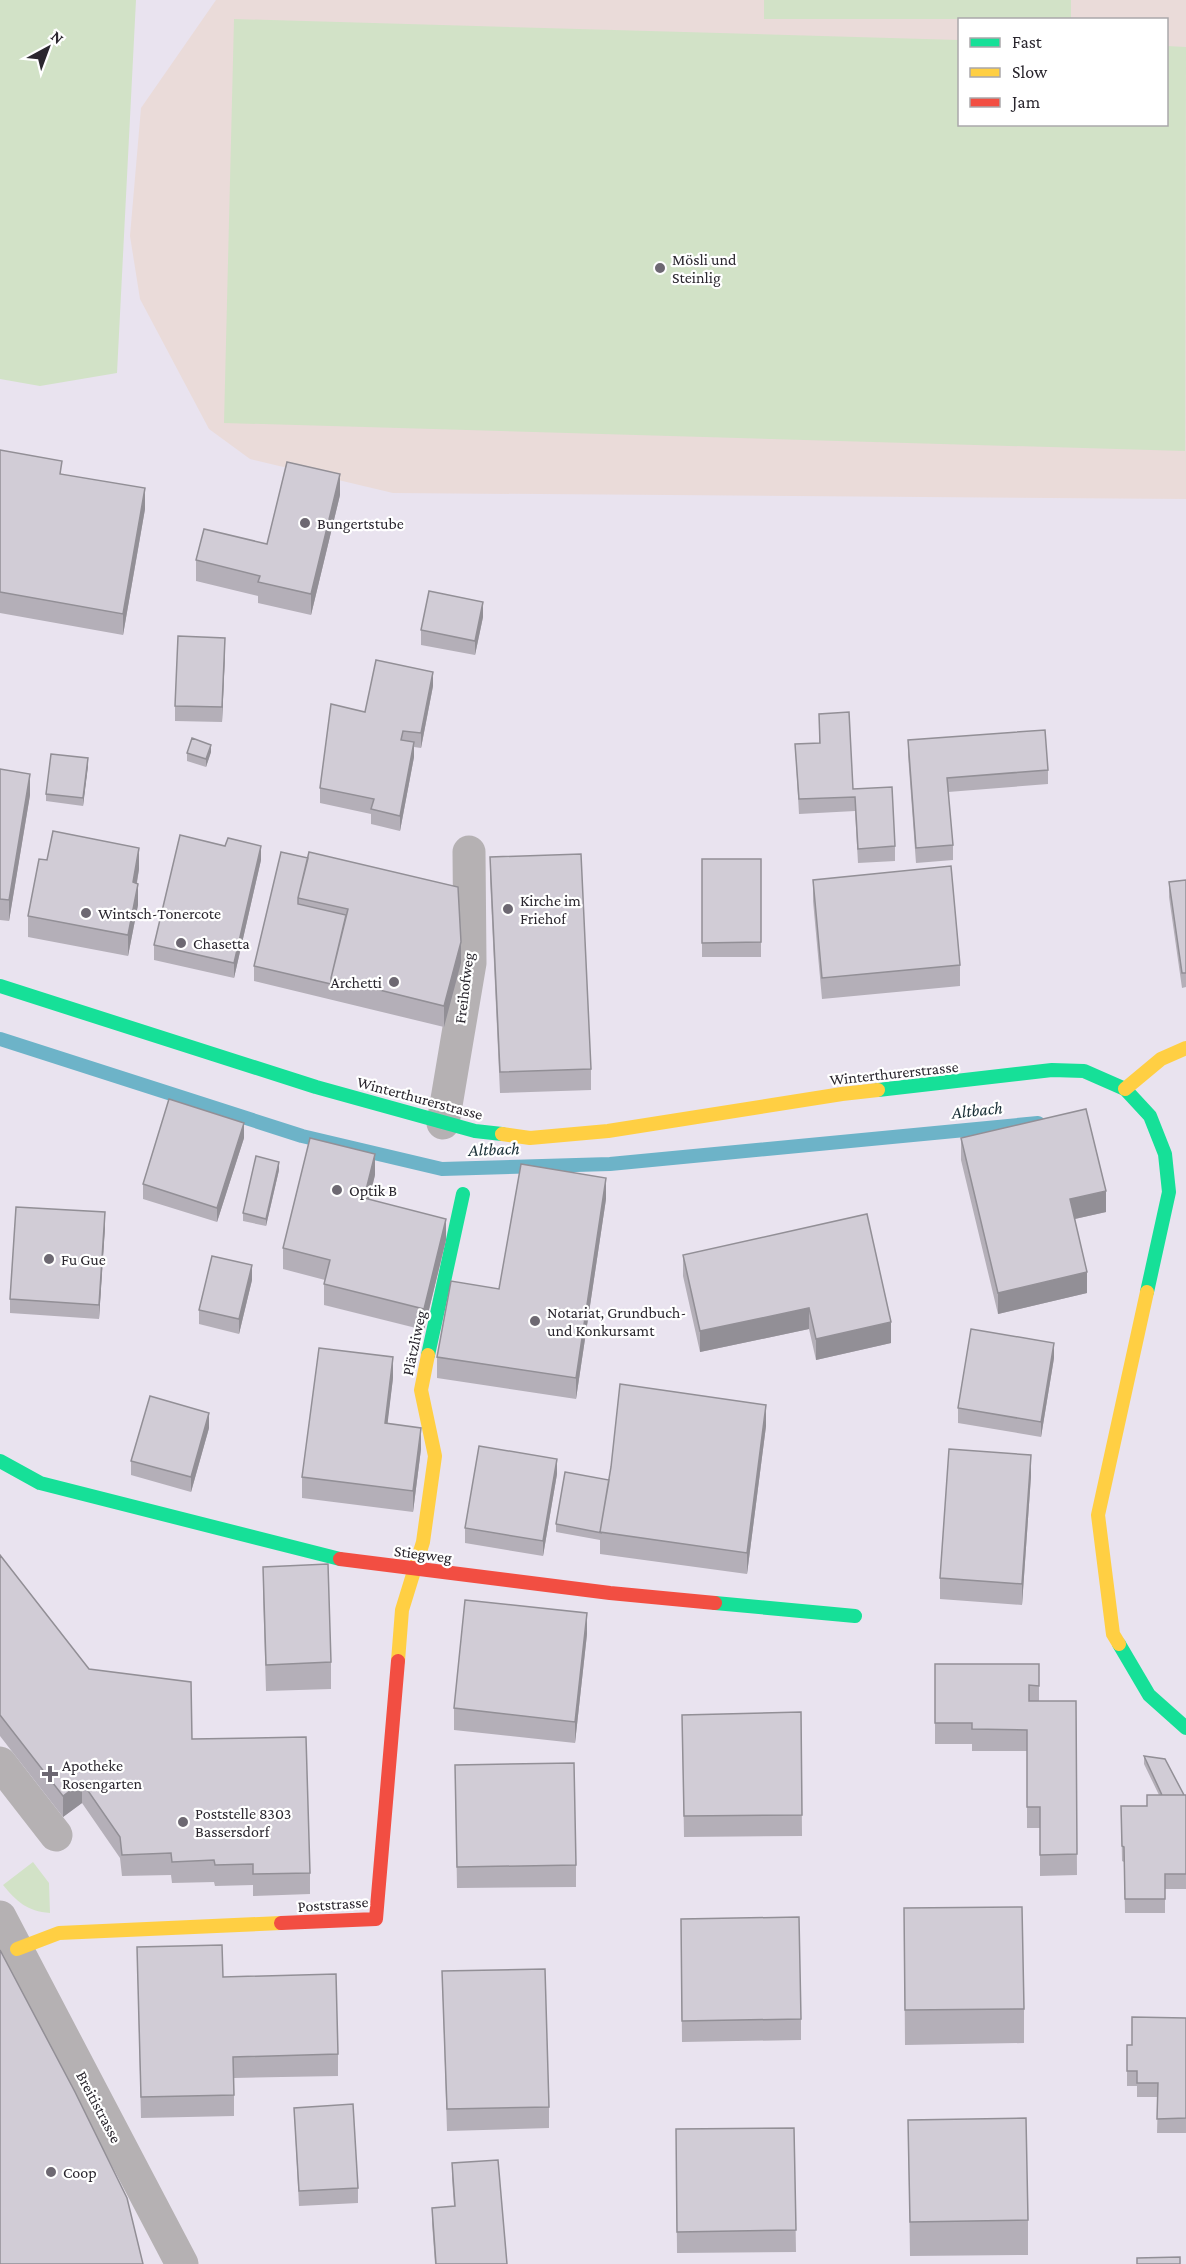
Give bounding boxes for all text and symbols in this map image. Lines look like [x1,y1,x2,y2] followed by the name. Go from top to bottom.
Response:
[18,18,78,78] north arrow
[958,18,1168,126] legend
[48,27,67,47] text: N
[1012,32,1043,52] text: Fast
[1012,62,1048,82] text: Slow
[1010,92,1041,112] text: Jam
[672,251,737,287] place label: Mösli und Steinlig
[653,261,667,275] marker: Mösli und Steinlig
[317,515,404,533] place label: Bungertstube
[298,516,312,530] marker: Bungertstube
[520,892,581,927] place label: Kirche im Friehof
[501,902,515,916] marker: Kirche im Friehof
[98,905,221,922] place label: Wintsch-Tonercote
[79,906,93,920] marker: Wintsch-Tonercote
[193,935,250,952] place label: Chasetta
[174,936,188,950] marker: Chasetta
[451,951,478,1025] street label: Freihofweg
[331,974,382,991] place label: Archetti
[387,975,401,989] marker: Archetti
[829,1058,959,1088] street label: Winterthurerstrasse
[355,1073,485,1123] street label: Winterthurerstrasse
[949,1097,1004,1123] water label: Altbach
[467,1138,520,1160] water label: Altbach
[349,1182,397,1200] place label: Optik B
[330,1183,344,1197] marker: Optik B
[61,1251,106,1268] place label: Fu Gue
[42,1252,56,1266] marker: Fu Gue
[547,1304,686,1339] place label: Notariat, Grundbuch- und Konkursamt
[399,1308,430,1377] street label: Plätzliweg
[528,1314,542,1328] marker: Notariat, Grundbuch- und Konkursamt
[393,1542,453,1567] street label: Stiegweg
[62,1757,142,1793] place label: Apotheke Rosengarten
[43,1767,57,1781] marker: Apotheke Rosengarten
[195,1805,291,1840] place label: Poststelle 8303 Bassersdorf
[176,1815,190,1829] marker: Poststelle 8303 Bassersdorf
[297,1893,369,1915] street label: Poststrasse
[73,2068,125,2146] street label: Breitistrasse
[63,2164,97,2182] place label: Coop
[44,2165,58,2179] marker: Coop

